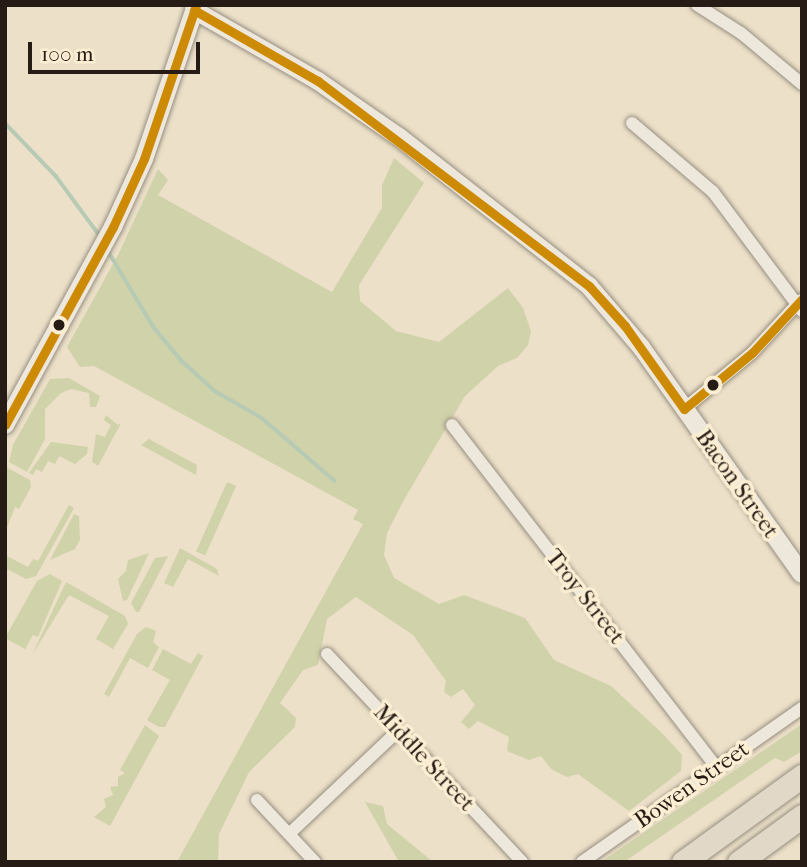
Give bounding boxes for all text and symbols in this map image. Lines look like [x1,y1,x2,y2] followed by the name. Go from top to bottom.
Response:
[32,28,203,72] scale bar
[41,42,94,66] text: 100 m
[52,318,66,332] unlabelled marker
[706,378,720,392] unlabelled marker
[689,424,785,544] street label: Bacon Street
[540,544,630,650] street label: Troy Street
[368,699,480,817] street label: Middle Street
[630,736,754,834] street label: Bowen Street

